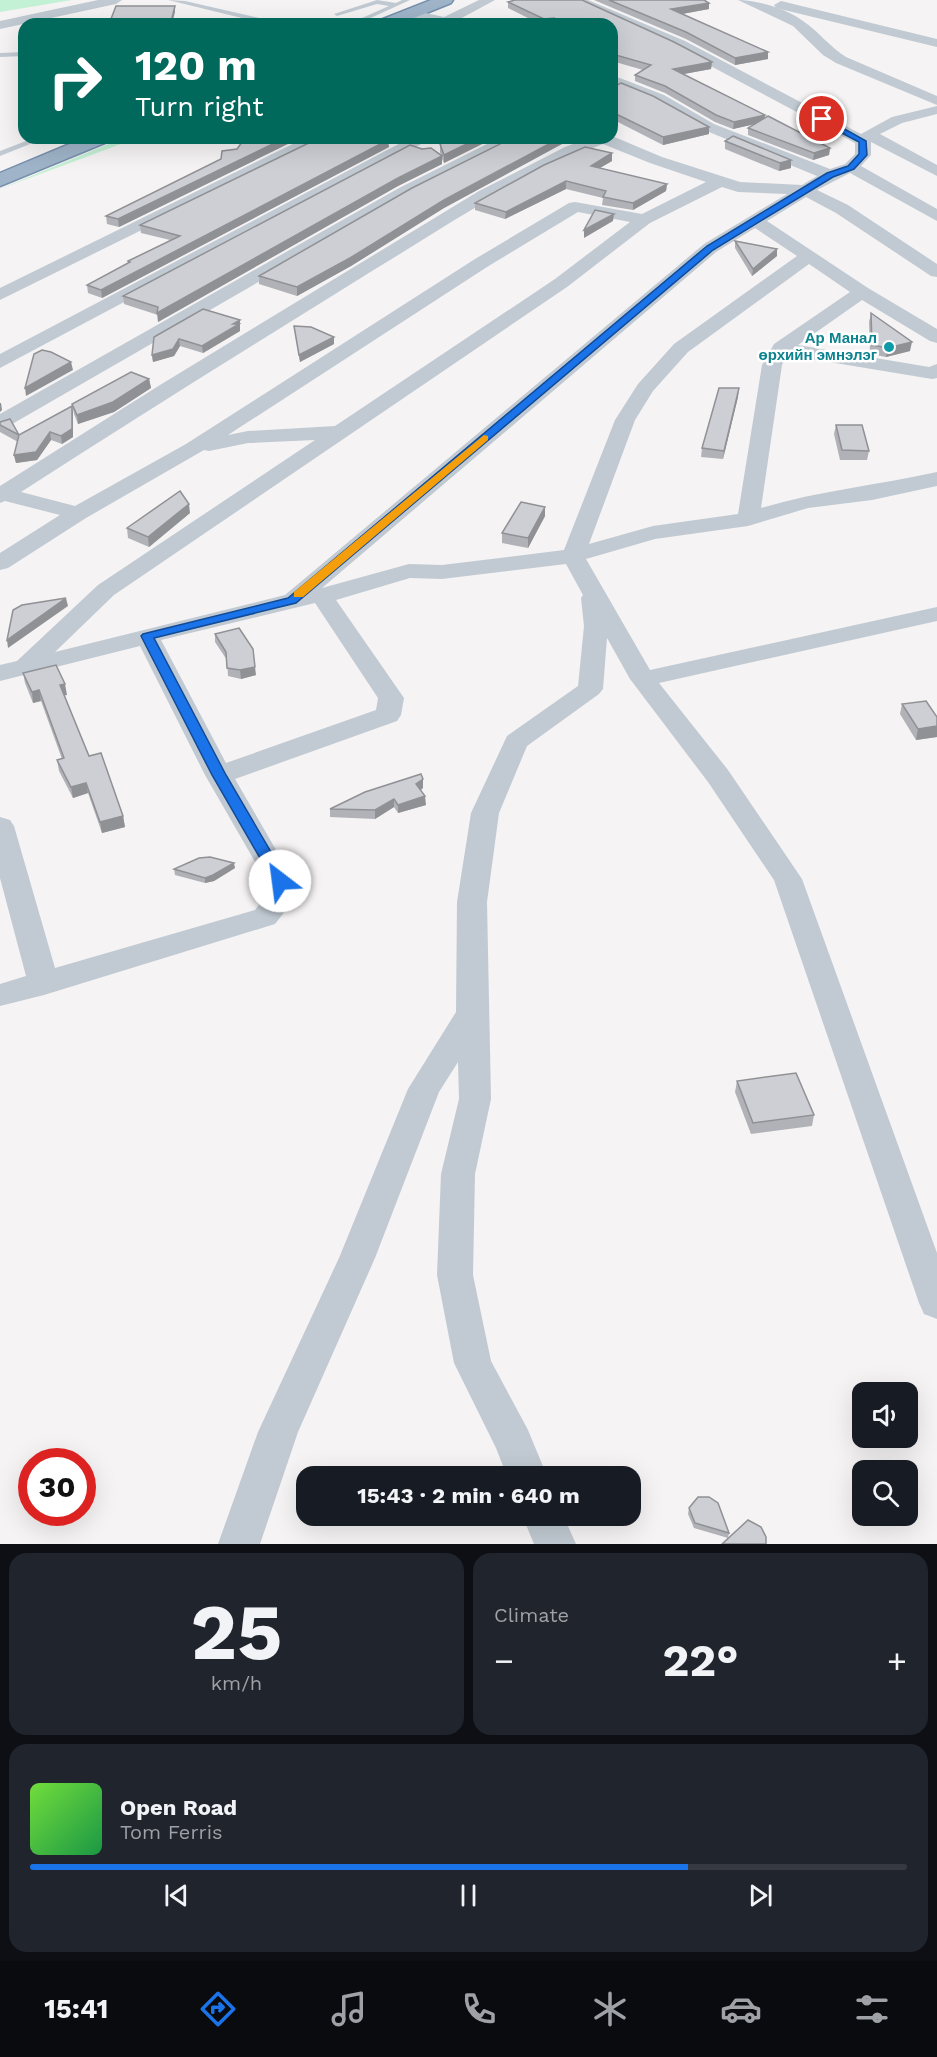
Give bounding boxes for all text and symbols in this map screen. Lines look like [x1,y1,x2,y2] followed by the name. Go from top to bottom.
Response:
[135,41,257,90] text: 120 m
[36,42,114,120] icon: right
[135,91,264,123] text: Turn right
[796,93,847,144] pin
[805,102,838,135] icon: arrive
[759,329,877,364] place label: Ар Манал өрхийн эмнэлэг
[882,340,896,354] marker: Ар Манал өрхийн эмнэлэг
[248,849,312,913] position arrow
[852,1382,918,1526] map controls
[852,1382,918,1448] button: sound
[18,1448,96,1526] speed limit sign: 30
[852,1460,918,1526] button: search
[357,1483,580,1508] text: 15:43 · 2 min · 640 m
[191,1586,282,1678] text: 25
[494,1603,569,1627] text: Climate
[663,1634,738,1687] text: 22°
[494,1641,514,1680] text: −
[887,1641,907,1680] text: +
[211,1671,262,1695] text: km/h
[120,1795,237,1820] text: Open Road
[120,1820,223,1844] text: Tom Ferris
[160,1879,193,1912] icon: previous
[452,1879,485,1912] icon: pause
[744,1879,777,1912] icon: next
[197,1988,239,2030] icon: directions
[328,1988,370,2030] icon: music
[458,1988,500,2030] icon: phone
[589,1988,631,2030] icon: climate
[720,1988,762,2030] icon: car
[851,1988,893,2030] icon: filters
[44,1993,108,2025] text: 15:41

